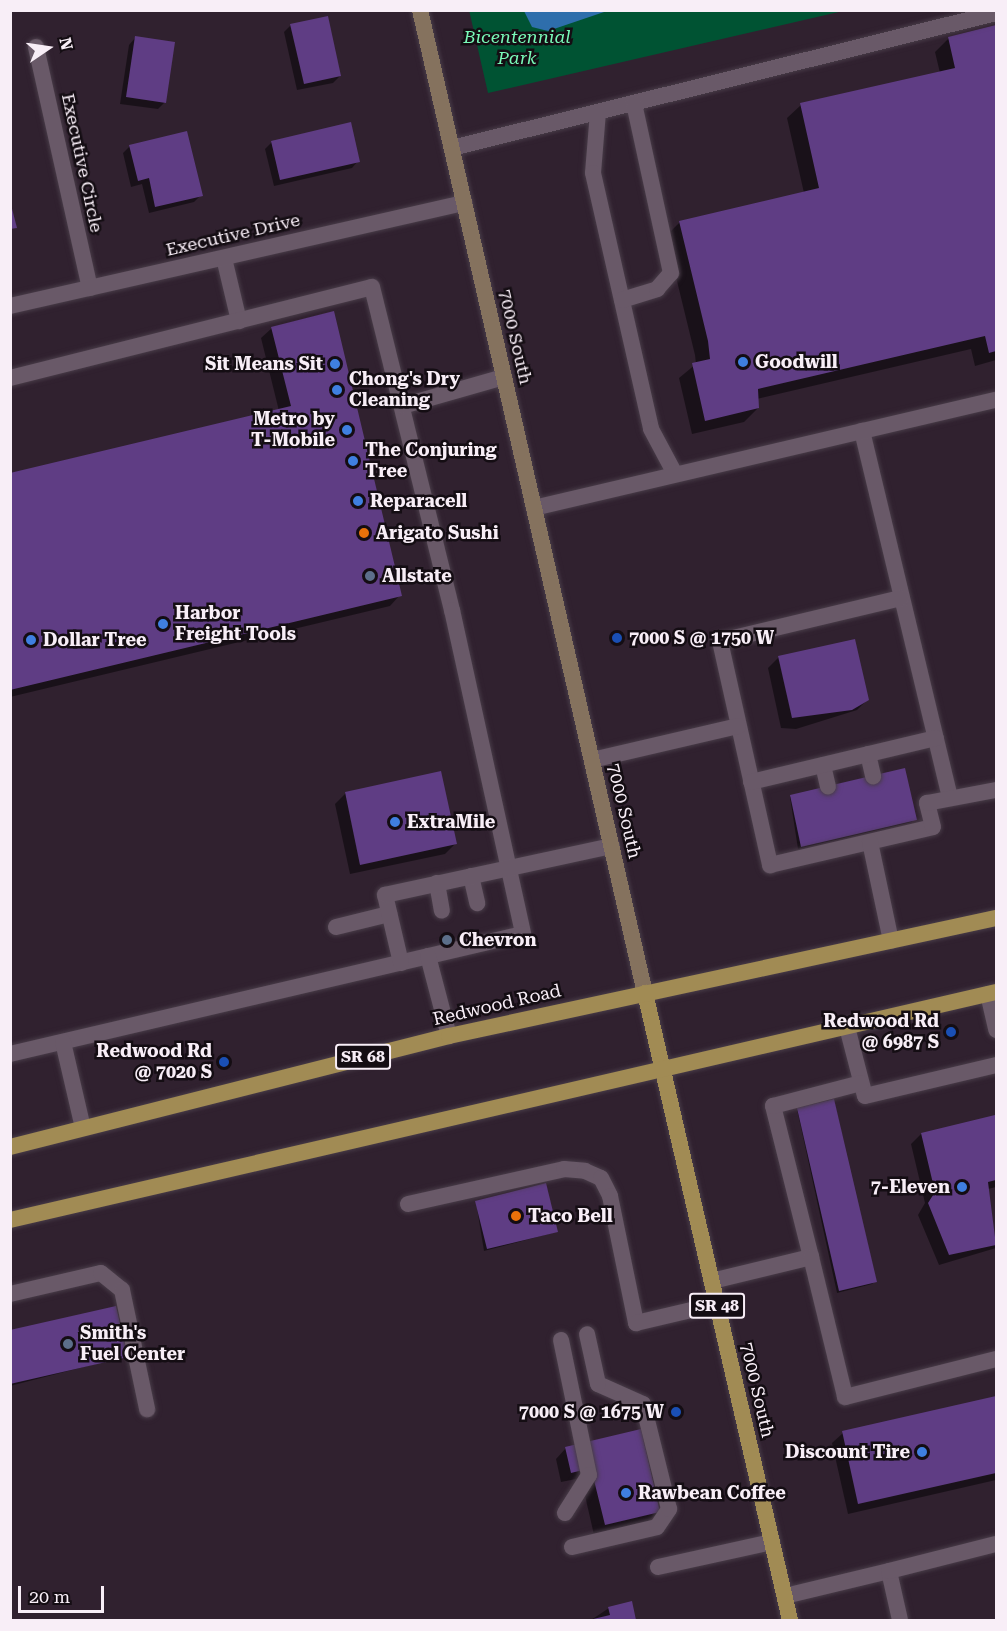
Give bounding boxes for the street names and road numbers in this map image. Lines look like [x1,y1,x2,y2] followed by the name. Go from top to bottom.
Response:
[57,92,107,234] street label: Executive Circle
[164,209,302,261] street label: Executive Drive
[494,287,536,387] street label: 7000 South
[603,761,645,861] street label: 7000 South
[431,980,563,1030] street label: Redwood Road
[334,1044,392,1070] road number: SR 68
[688,1293,746,1319] road number: SR 48
[736,1340,778,1440] street label: 7000 South

